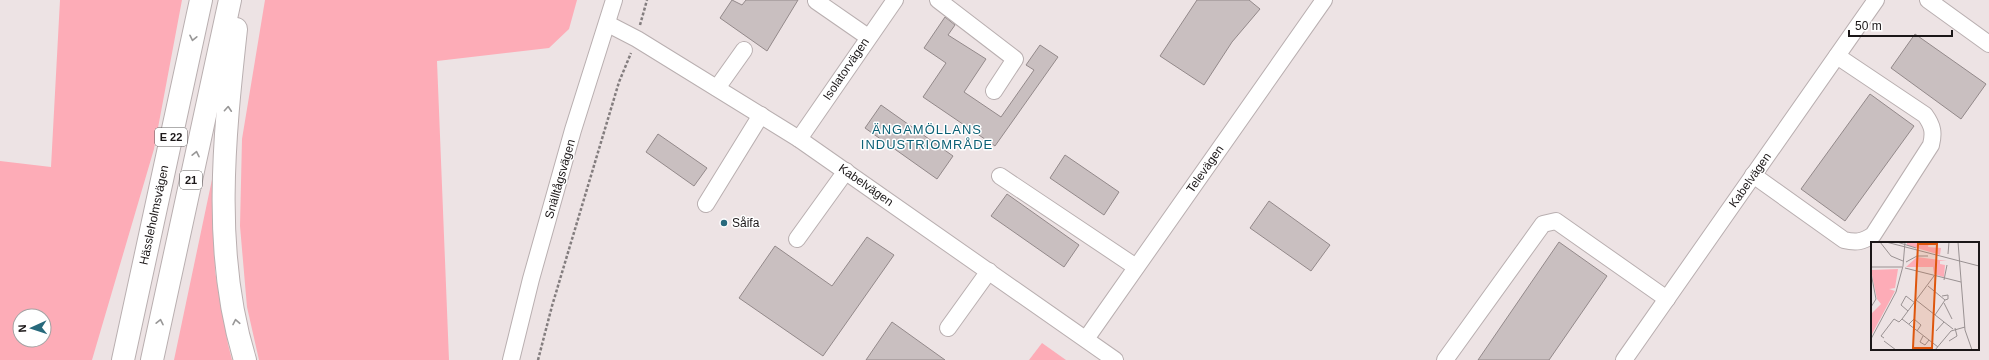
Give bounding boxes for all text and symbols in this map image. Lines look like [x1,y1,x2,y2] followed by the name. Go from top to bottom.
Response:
[1849,12,1952,38] scale bar
[1855,19,1882,33] text: 50 m
[189,35,197,41] one-way arrow
[820,35,872,103] street label: Isolatorvägen
[223,106,232,112] one-way arrow
[861,122,993,152] district label: ÄNGAMÖLLANS INDUSTRIOMRÅDE
[155,128,187,146] road number: E 22
[542,138,578,220] street label: Snälltågsvägen
[1184,143,1226,195] street label: Televägen
[1726,150,1774,210] street label: Kabelvägen
[192,151,200,157] one-way arrow
[836,161,896,209] street label: Kabelvägen
[137,164,171,266] street label: Hässleholmsvägen
[180,171,202,189] road number: 21
[732,216,760,230] place label: Såifa
[719,218,729,228] marker: Såifa
[1871,242,1979,350] inset map
[12,308,52,348] north arrow
[155,319,163,325] one-way arrow
[232,319,240,325] one-way arrow
[16,324,28,333] text: N

